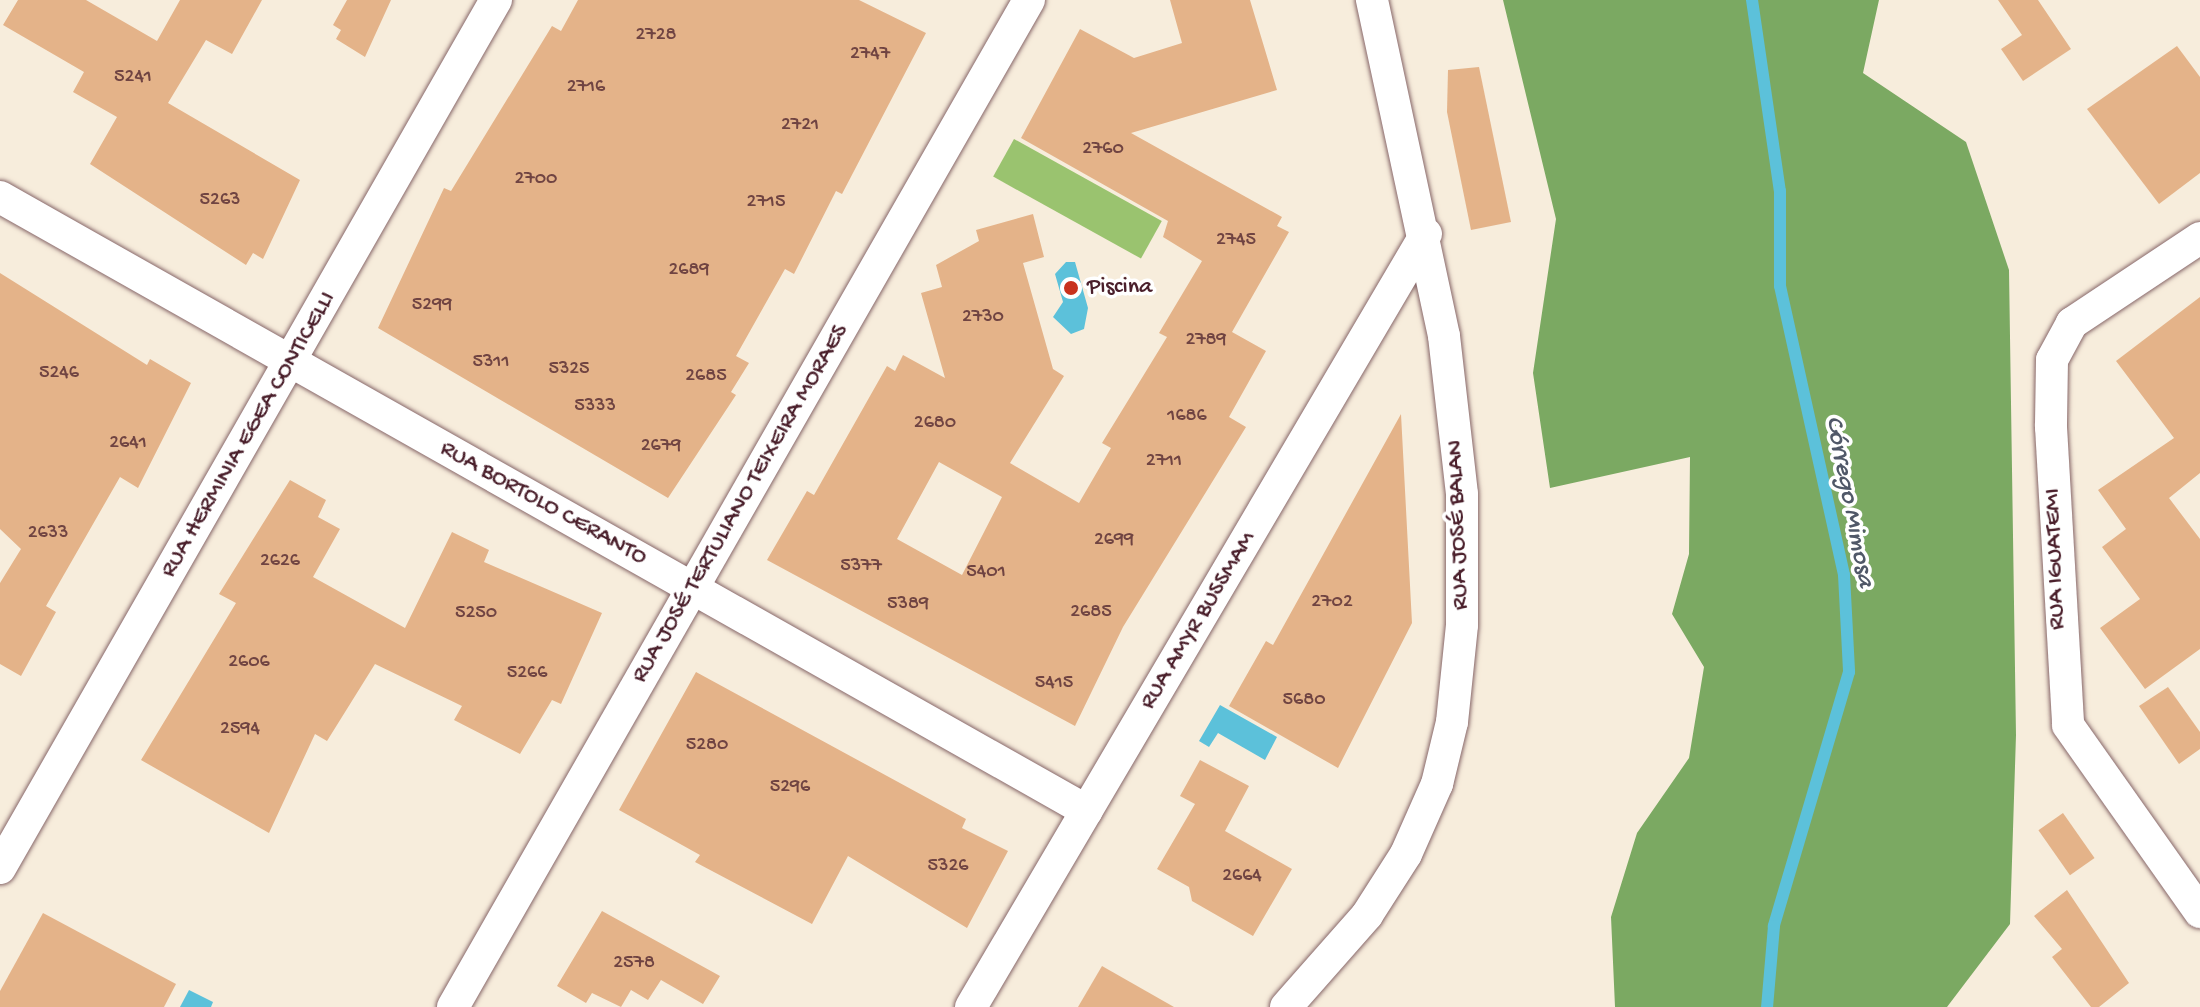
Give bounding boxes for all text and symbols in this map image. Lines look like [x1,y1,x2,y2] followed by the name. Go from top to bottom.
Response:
[636,23,676,47] house number: 2728
[850,42,890,66] house number: 2747
[114,65,152,89] house number: 5241
[567,75,605,99] house number: 2716
[781,113,819,137] house number: 2721
[1082,137,1124,161] house number: 2760
[515,167,557,191] house number: 2700
[200,188,240,212] house number: 5263
[747,190,785,214] house number: 2715
[1216,228,1256,252] house number: 2745
[669,258,709,282] house number: 2689
[1087,274,1152,302] place label: Piscina
[1062,279,1080,297] marker: Piscina
[155,287,343,583] street label: RUA HERMINIA EGEA CONTICELLI
[412,293,452,317] house number: 5299
[962,305,1004,329] house number: 2730
[626,320,856,688] street label: RUA JOSÉ TERTULIANO TEIXEIRA MORAES
[1185,328,1227,352] house number: 2789
[472,350,510,374] house number: 5311
[548,357,590,381] house number: 5325
[39,361,79,385] house number: 5246
[685,364,727,388] house number: 2685
[574,394,616,418] house number: 5333
[1167,404,1207,428] house number: 1686
[914,411,956,435] house number: 2680
[1816,414,1880,590] water label: Córrego Mimosa
[109,431,147,455] house number: 2641
[641,434,681,458] house number: 2679
[434,435,652,573] street label: RUA BORTOLO CERANTO
[1442,439,1476,611] street label: RUA JOSÉ BALAN
[1146,449,1182,473] house number: 2711
[2039,488,2073,630] street label: RUA IGUATEMI
[28,521,68,545] house number: 2633
[1135,527,1263,715] street label: RUA AMYR BUSSMAM
[1094,528,1134,552] house number: 2699
[260,549,300,573] house number: 2626
[840,554,882,578] house number: 5377
[966,560,1006,584] house number: 5401
[1311,590,1353,614] house number: 2702
[887,592,929,616] house number: 5389
[1070,600,1112,624] house number: 2685
[455,601,497,625] house number: 5250
[228,650,270,674] house number: 2606
[507,661,547,685] house number: 5266
[1035,671,1073,695] house number: 5415
[1283,688,1325,712] house number: 5680
[220,717,260,741] house number: 2594
[686,733,728,757] house number: 5280
[770,775,810,799] house number: 5296
[928,854,968,878] house number: 5326
[1222,864,1262,888] house number: 2664
[613,951,655,975] house number: 2578

